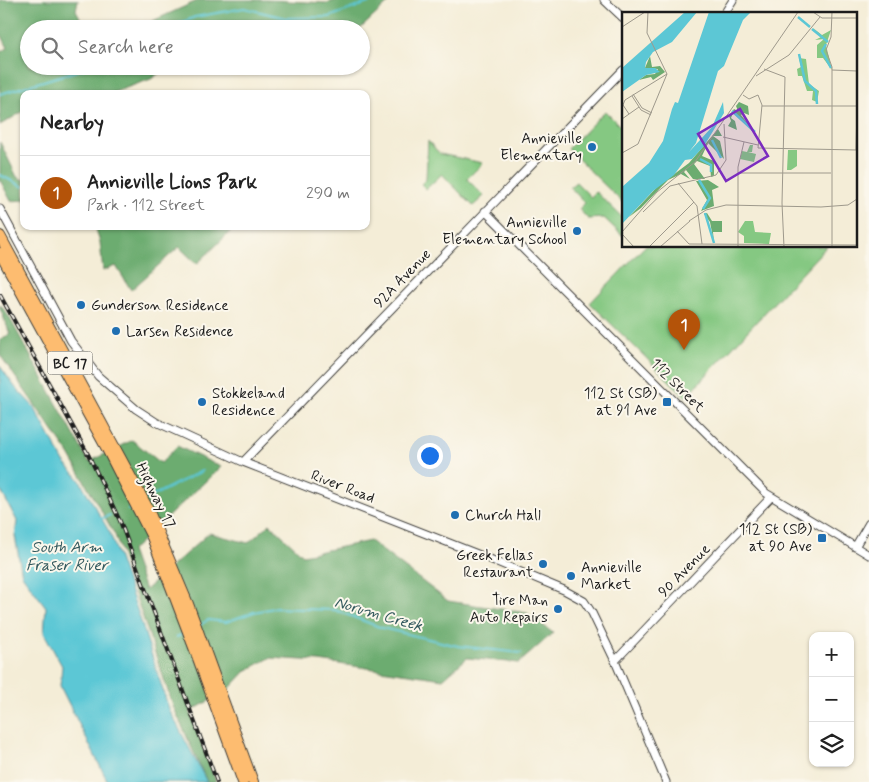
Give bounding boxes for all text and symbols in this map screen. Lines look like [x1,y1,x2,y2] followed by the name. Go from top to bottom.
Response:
[622,12,856,248] inset map
[20,20,370,75] search box
[38,34,66,62] icon: search
[78,35,174,60] text: Search here
[40,109,104,137] text: Nearby
[500,129,582,166] place label: Annieville Elementary
[586,141,598,153] marker: Annieville Elementary
[87,170,257,195] text: Annieville Lions Park
[52,183,60,204] text: 1
[306,183,350,204] text: 290 m
[87,195,205,216] text: Park · 112 Street
[442,213,567,250] place label: Annieville Elementary School
[571,225,583,237] marker: Annieville Elementary School
[370,245,436,312] street label: 92A Avenue
[91,296,229,316] place label: Gunderson Residence
[75,299,87,311] marker: Gunderson Residence
[668,309,700,350] pin: 1
[126,322,234,342] place label: Larsen Residence
[110,325,122,337] marker: Larsen Residence
[48,352,92,374] road number: BC 17
[646,354,709,417] street label: 112 Street
[212,384,285,421] place label: Stokkeland Residence
[584,384,658,421] place label: 112 St (SB) at 91 Ave
[196,396,208,408] marker: Stokkeland Residence
[661,396,673,408] marker: 112 St (SB) at 91 Ave
[417,443,443,469] your location
[130,459,180,532] street label: Highway 17
[308,466,378,508] street label: River Road
[465,506,541,526] place label: Church Hall
[449,509,461,521] marker: Church Hall
[739,520,813,557] place label: 112 St (SB) at 90 Ave
[816,532,828,544] marker: 112 St (SB) at 90 Ave
[26,537,110,576] water label: South Arm Fraser River
[654,540,715,602] street label: 90 Avenue
[456,546,533,583] place label: Greek Fellas Restaurant
[537,558,549,570] marker: Greek Fellas Restaurant
[581,558,642,595] place label: Annieville Market
[565,570,577,582] marker: Annieville Market
[470,591,548,628] place label: Tire Man Auto Repairs
[332,592,425,637] water label: Norum Creek
[552,603,564,615] marker: Tire Man Auto Repairs
[809,632,854,767] map controls
[809,632,854,677] button: +
[809,677,854,722] button: −
[809,722,854,767] button: layers

